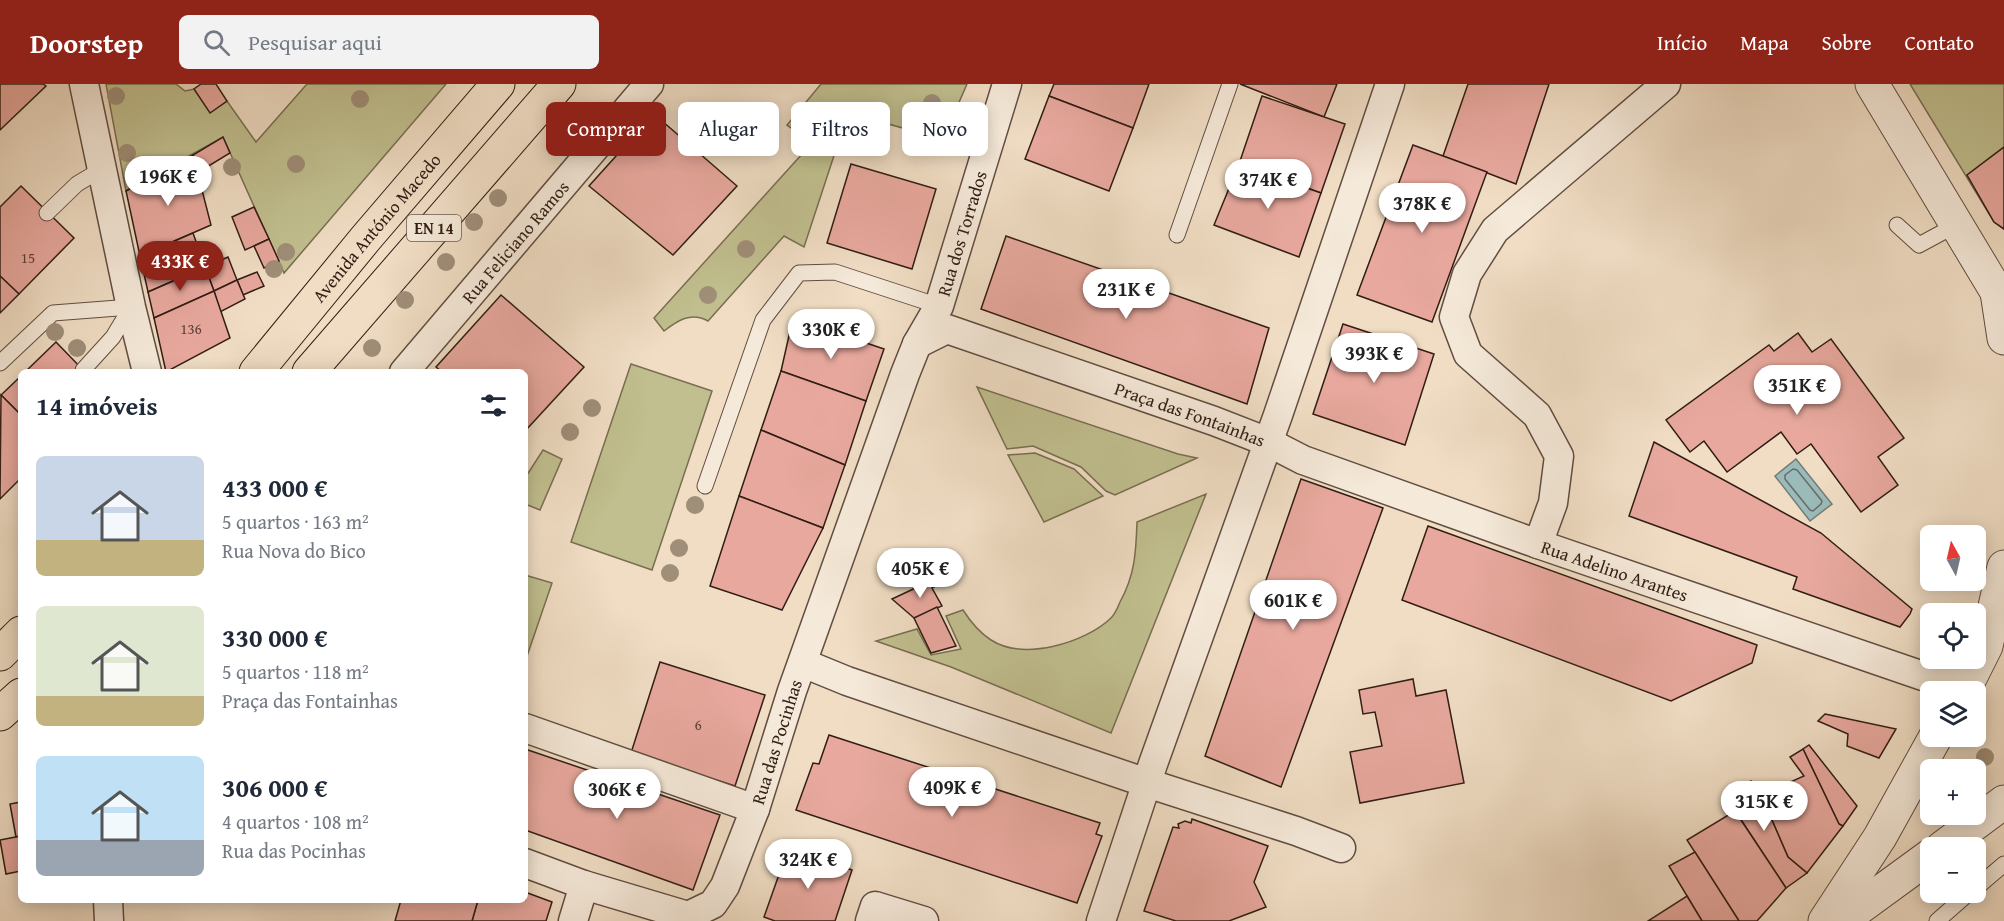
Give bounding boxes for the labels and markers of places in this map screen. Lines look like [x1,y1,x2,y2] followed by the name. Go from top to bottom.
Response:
[119,156,217,207] pin: 196K €
[1219,159,1317,210] pin: 374K €
[1373,183,1471,234] pin: 378K €
[131,241,229,292] pin: 433K €
[1077,269,1175,320] pin: 231K €
[782,309,880,360] pin: 330K €
[1325,333,1423,384] pin: 393K €
[1748,365,1846,416] pin: 351K €
[871,548,969,599] pin: 405K €
[1244,580,1342,631] pin: 601K €
[903,767,1001,818] pin: 409K €
[568,769,666,820] pin: 306K €
[1715,781,1813,832] pin: 315K €
[759,839,857,890] pin: 324K €

